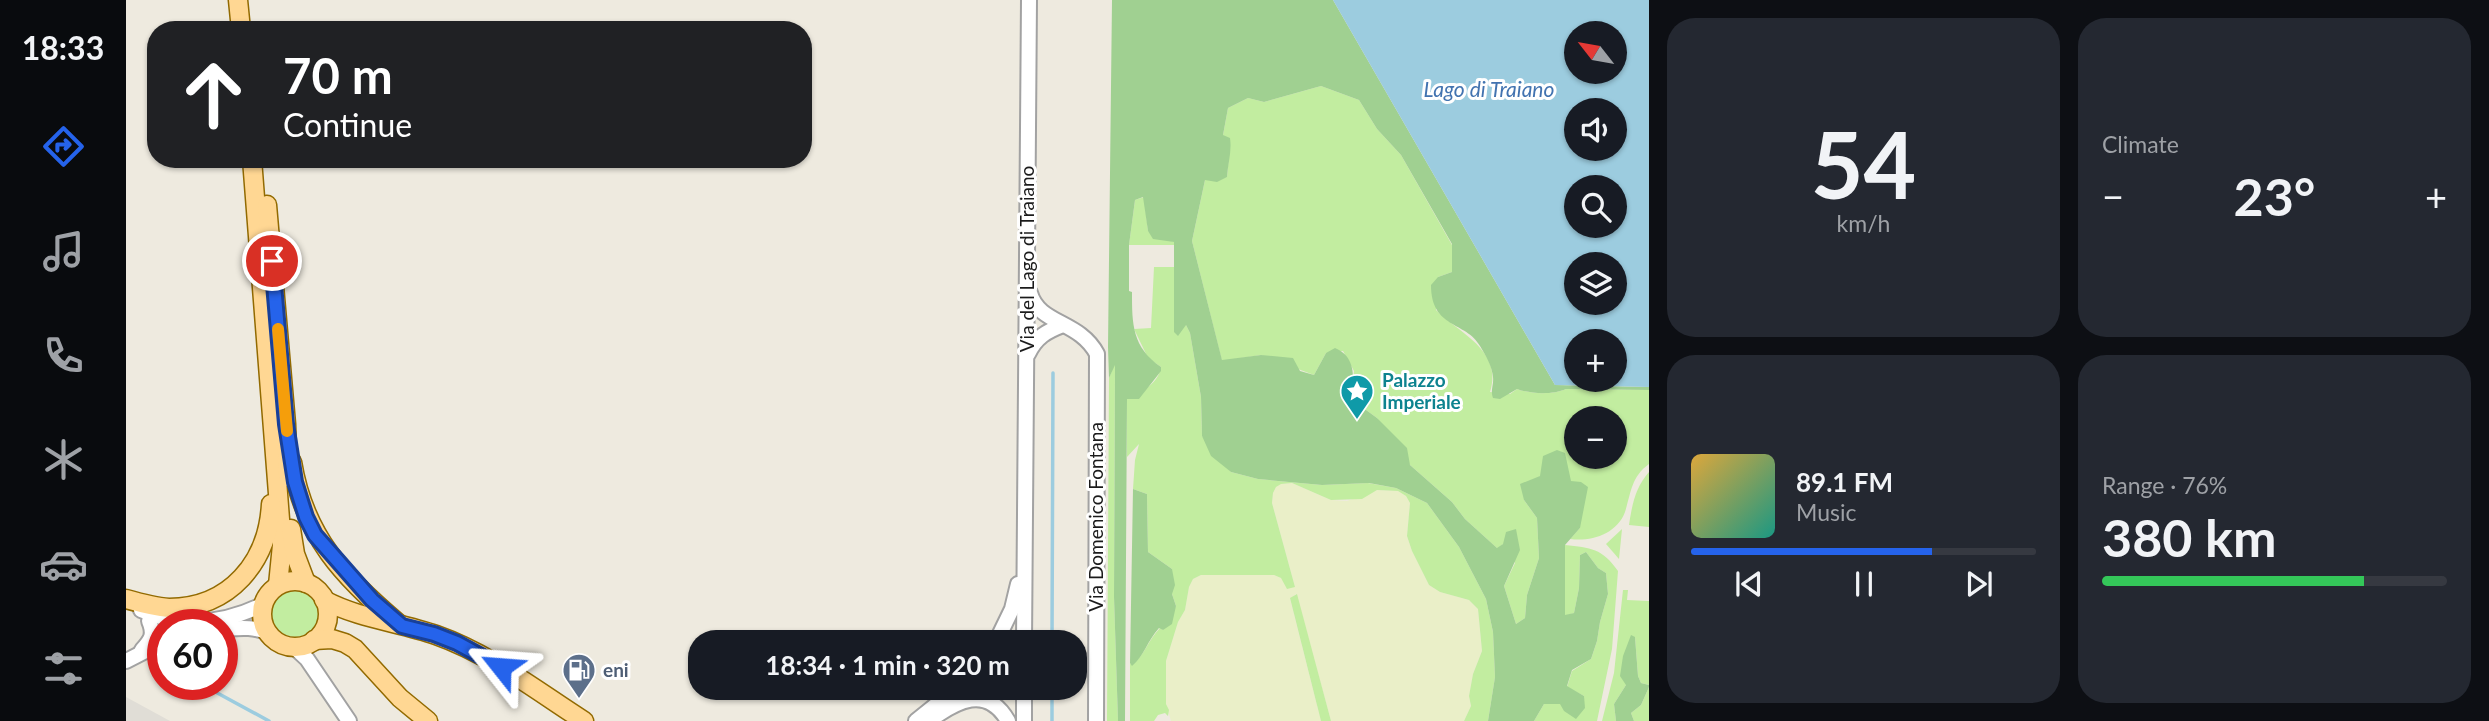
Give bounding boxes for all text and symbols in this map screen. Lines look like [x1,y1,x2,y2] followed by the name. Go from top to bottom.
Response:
[1564,21,1628,84] north arrow
[1564,21,1627,469] map controls
[22,28,104,67] text: 18:33
[283,46,393,104] text: 70 m
[168,49,259,140] icon: ahead
[1424,76,1554,101] water label: Lago di Traiano
[1564,98,1627,161] button: sound
[283,105,412,144] text: Continue
[1811,109,1916,218] text: 54
[39,122,88,171] icon: directions
[2102,130,2179,158] text: Climate
[2234,165,2315,227] text: 23°
[1015,166,1038,352] street label: Via del Lago di Traiano
[2102,173,2124,219] text: −
[2425,173,2447,219] text: +
[1564,175,1627,238] button: search
[1837,209,1890,237] text: km/h
[39,227,88,276] icon: music
[242,231,302,291] pin
[253,242,291,280] icon: arrive
[1564,252,1627,315] button: layers
[1564,329,1627,392] button: +
[39,331,88,380] icon: phone
[1382,368,1461,413] place label: Palazzo Imperiale
[1338,372,1376,421] place icon: Palazzo Imperiale
[1564,406,1627,469] button: −
[1084,422,1107,612] street label: Via Domenico Fontana
[39,435,88,484] icon: climate
[1796,466,1893,498] text: 89.1 FM
[2102,471,2227,499] text: Range · 76%
[1796,498,1856,526] text: Music
[2102,506,2276,568] text: 380 km
[39,540,88,589] icon: car
[1730,565,1768,603] icon: previous
[1845,565,1883,603] icon: pause
[1960,565,1998,603] icon: next
[147,609,238,700] speed limit sign: 60
[464,630,538,704] position arrow
[39,644,88,693] icon: filters
[765,649,1010,681] text: 18:34 · 1 min · 320 m
[560,651,598,700] fuel station icon: eni
[603,658,629,681] place label: eni

